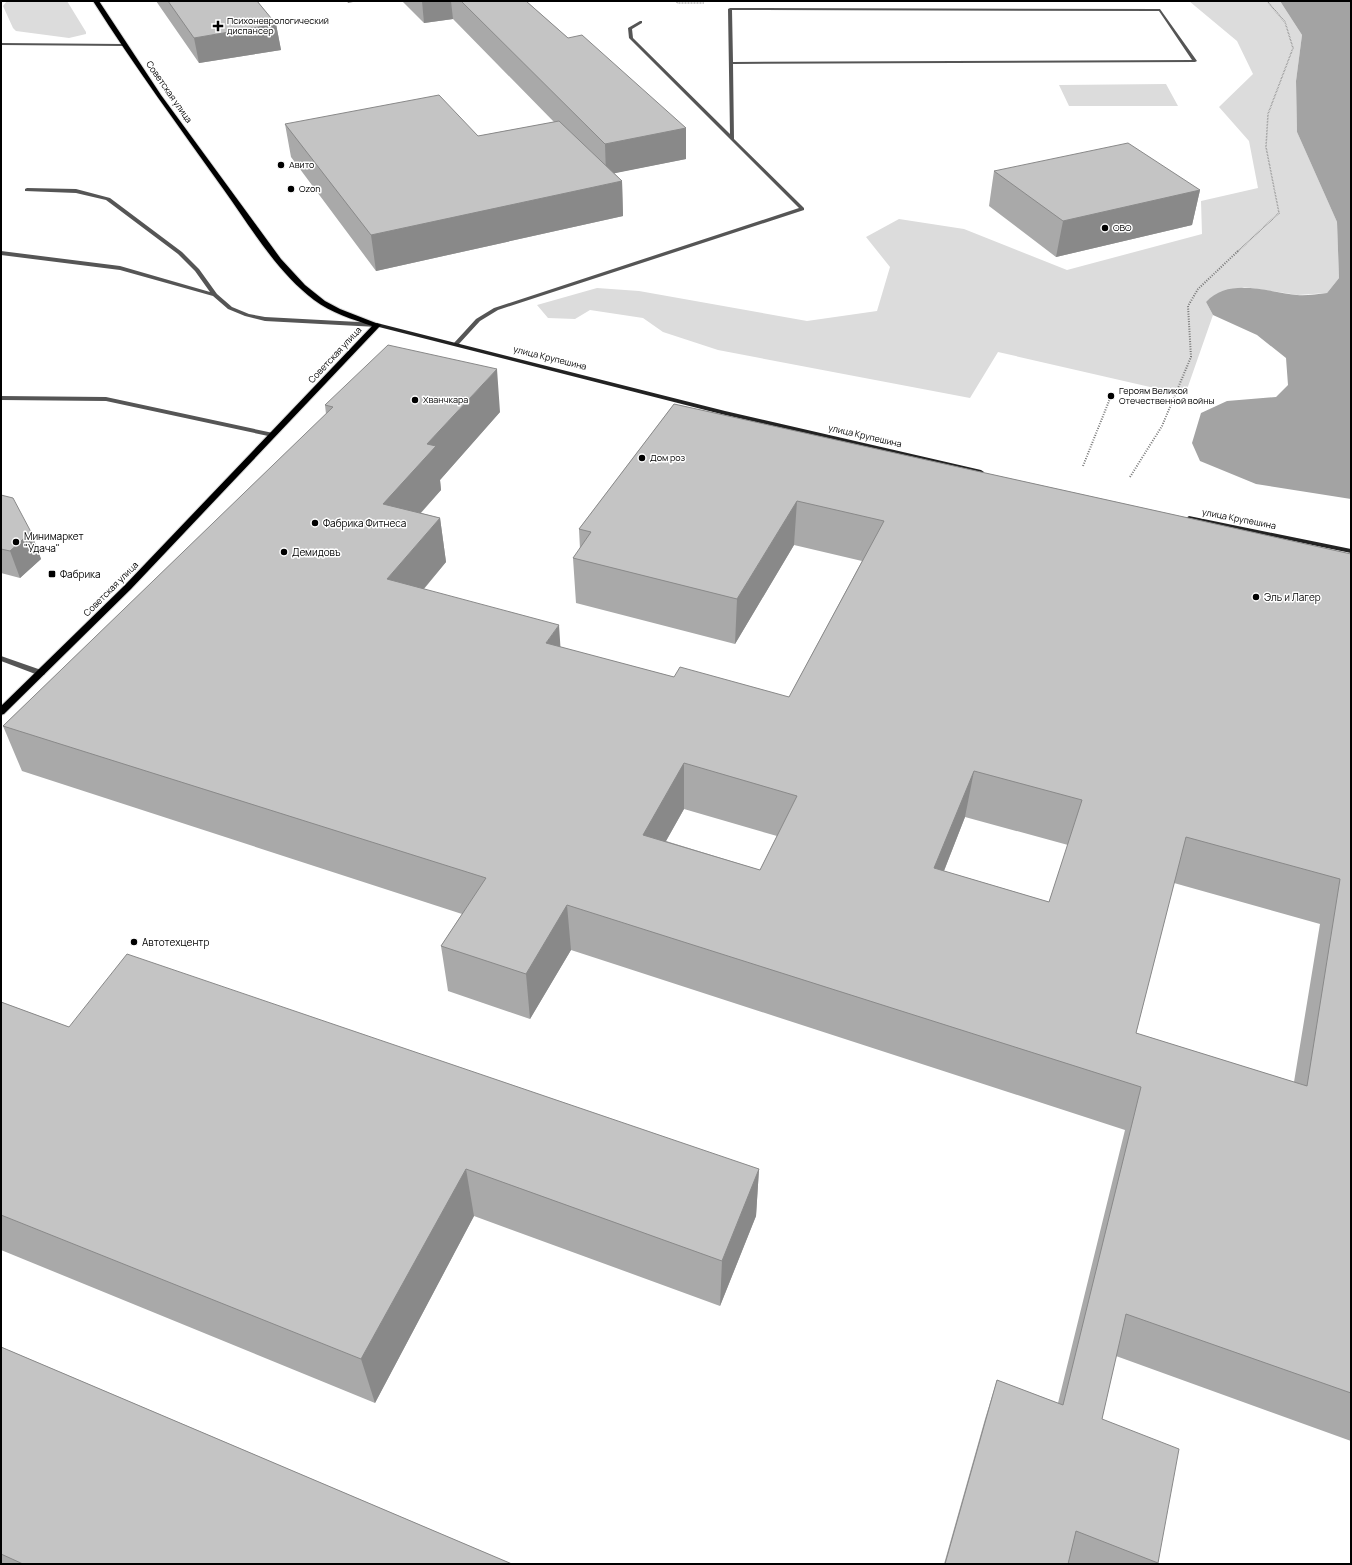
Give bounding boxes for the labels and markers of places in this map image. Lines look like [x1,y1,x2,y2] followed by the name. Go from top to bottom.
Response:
[227,14,329,37] place label: Психоневрологический диспансер
[212,20,224,32] marker: Психоневрологический диспансер
[289,158,314,171] place label: Авито
[276,160,286,170] marker: Авито
[299,182,321,195] place label: Ozon
[286,184,296,194] marker: Ozon
[1113,221,1132,234] place label: ОВО
[1100,223,1110,233] marker: ОВО
[1119,384,1214,407] place label: Героям Великой Отечественной войны
[1106,391,1116,401] marker: Героям Великой Отечественной войны
[423,393,468,406] place label: Хванчкара
[410,395,420,405] marker: Хванчкара
[650,451,686,464] place label: Дом роз
[637,453,647,463] marker: Дом роз
[323,516,406,530] place label: Фабрика Фитнеса
[310,518,320,528] marker: Фабрика Фитнеса
[24,529,84,555] place label: Минимаркет "Удача"
[11,537,21,547] marker: Минимаркет "Удача"
[292,545,341,559] place label: Демидовъ
[279,547,289,557] marker: Демидовъ
[60,567,101,581] place label: Фабрика
[47,569,57,579] marker: Фабрика
[1264,590,1321,604] place label: Эль и Лагер
[1251,592,1261,602] marker: Эль и Лагер
[142,935,209,949] place label: Автотехцентр
[129,937,139,947] marker: Автотехцентр

